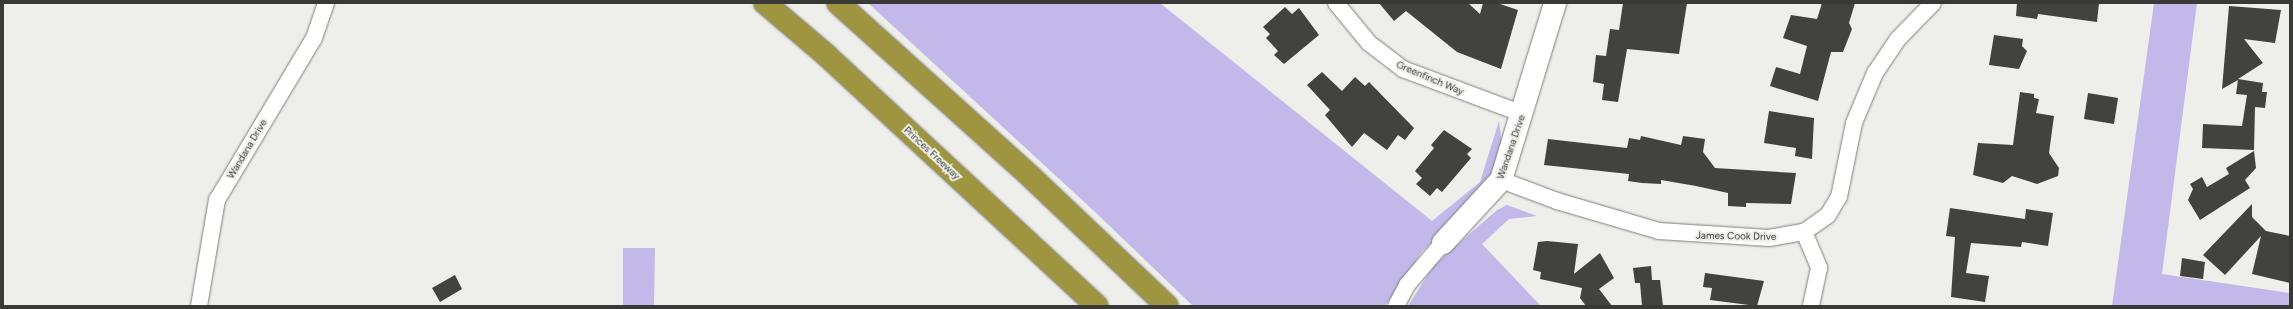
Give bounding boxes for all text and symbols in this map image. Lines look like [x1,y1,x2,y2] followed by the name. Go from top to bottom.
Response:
[1395,58,1465,98] street label: Greenfinch Way
[1494,113,1528,181] street label: Wandana Drive
[225,117,269,181] street label: Wandana Drive
[901,124,963,182] street label: Princes Freeway
[1696,229,1776,243] street label: James Cook Drive

